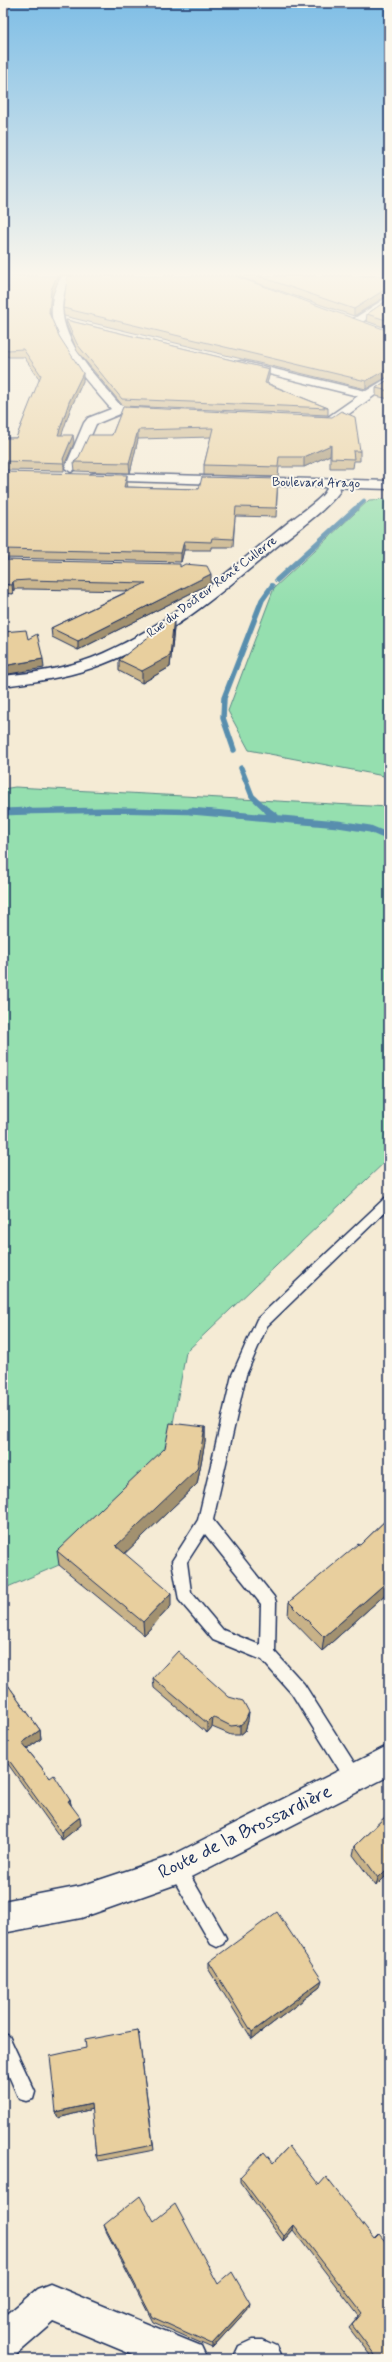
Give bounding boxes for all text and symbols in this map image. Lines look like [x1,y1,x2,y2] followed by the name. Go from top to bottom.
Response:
[272,474,361,492] street label: Boulevard Arago
[143,532,281,642] street label: Rue du Docteur René Cullerre
[154,1779,336,1885] street label: Route de la Brossardière

